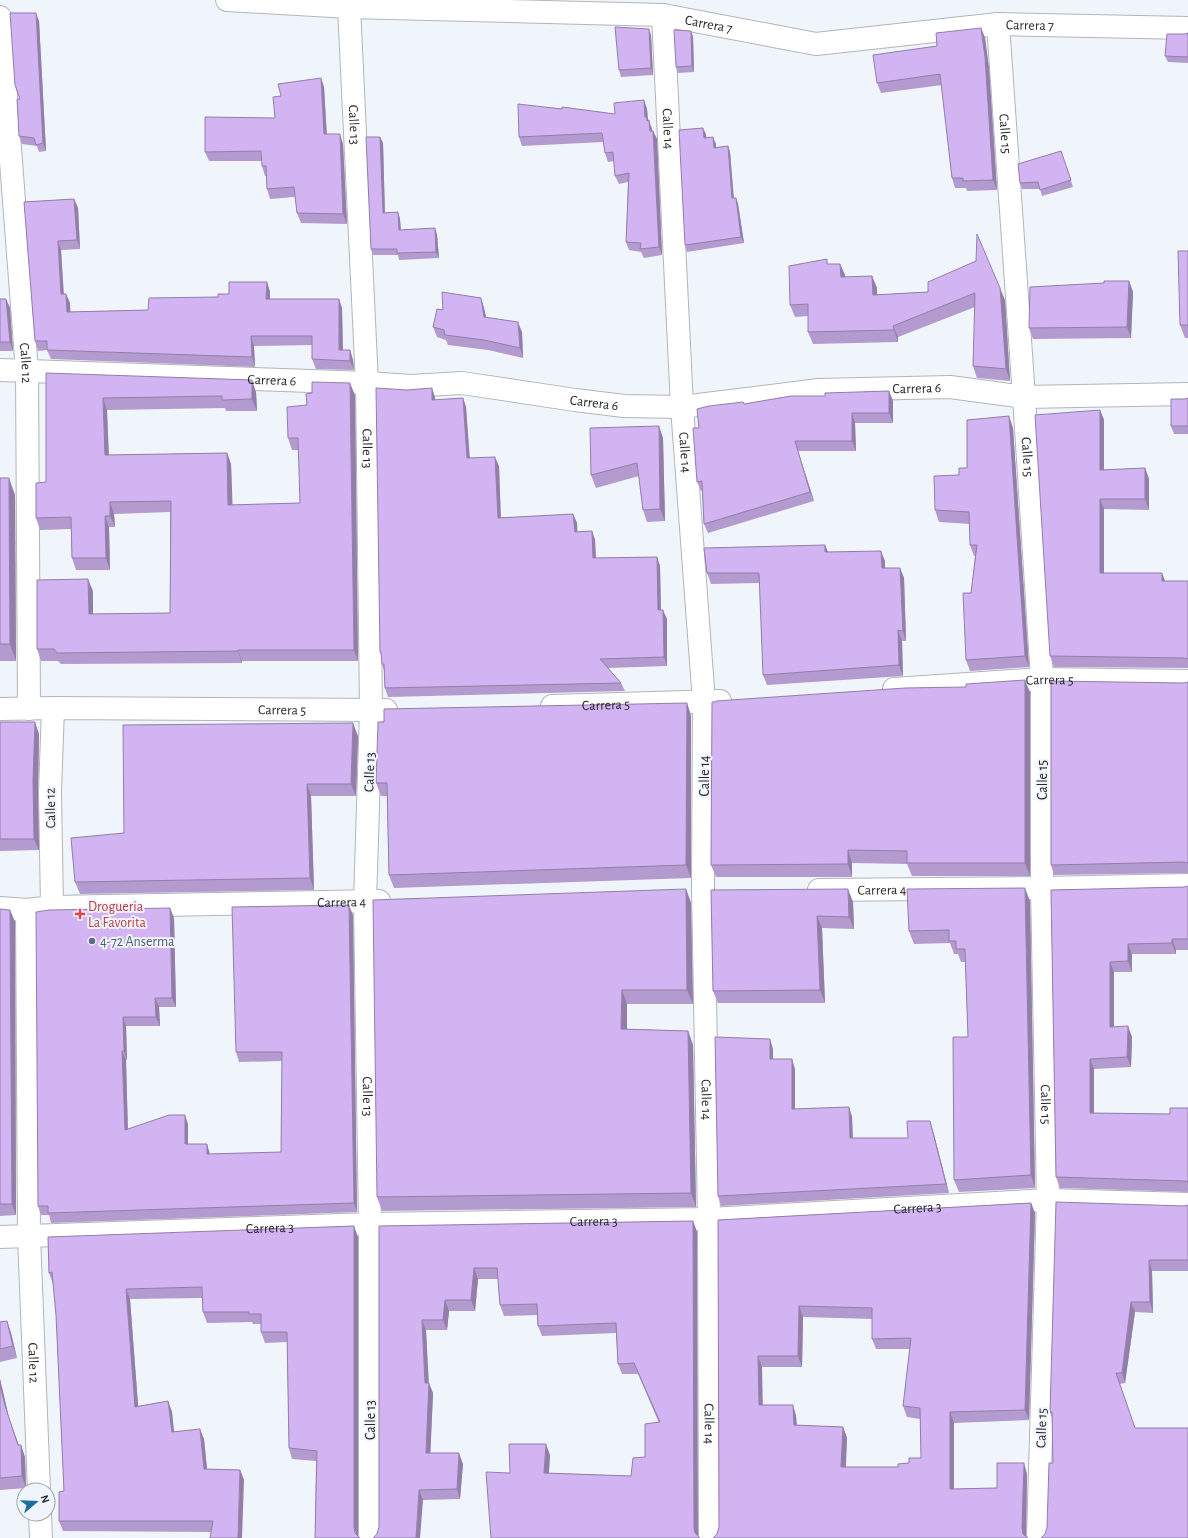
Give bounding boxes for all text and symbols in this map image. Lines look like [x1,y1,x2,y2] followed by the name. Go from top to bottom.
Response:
[684,13,734,36] street label: Carrera 7
[1006,18,1054,33] street label: Carrera 7
[346,105,362,145] street label: Calle 13
[660,108,676,150] street label: Calle 14
[996,113,1013,154] street label: Calle 15
[17,342,33,383] street label: Calle 12
[247,373,296,388] street label: Carrera 6
[892,381,941,396] street label: Carrera 6
[569,393,619,413] street label: Carrera 6
[360,428,374,469] street label: Calle 13
[676,432,693,474] street label: Calle 14
[1019,437,1035,478] street label: Calle 15
[1025,673,1074,688] street label: Carrera 5
[582,698,630,713] street label: Carrera 5
[258,703,306,718] street label: Carrera 5
[362,752,378,792] street label: Calle 13
[698,755,712,796] street label: Calle 14
[1036,760,1050,800] street label: Calle 15
[44,788,58,828] street label: Calle 12
[857,883,907,898] street label: Carrera 4
[317,895,367,910] street label: Carrera 4
[88,900,146,930] place label: Drogueria La Favorita
[75,909,85,919] marker: Drogueria La Favorita
[100,935,175,949] place label: 4-72 Anserma
[87,936,97,946] marker: 4-72 Anserma
[360,1076,374,1117] street label: Calle 13
[698,1079,713,1121] street label: Calle 14
[1038,1084,1053,1125] street label: Calle 15
[893,1200,942,1217] street label: Carrera 3
[570,1214,618,1229] street label: Carrera 3
[246,1221,294,1236] street label: Carrera 3
[25,1342,41,1384] street label: Calle 12
[364,1400,378,1440] street label: Calle 13
[702,1403,716,1444] street label: Calle 14
[1034,1408,1050,1448] street label: Calle 15
[16,1482,56,1522] north arrow
[39,1493,51,1504] text: N

